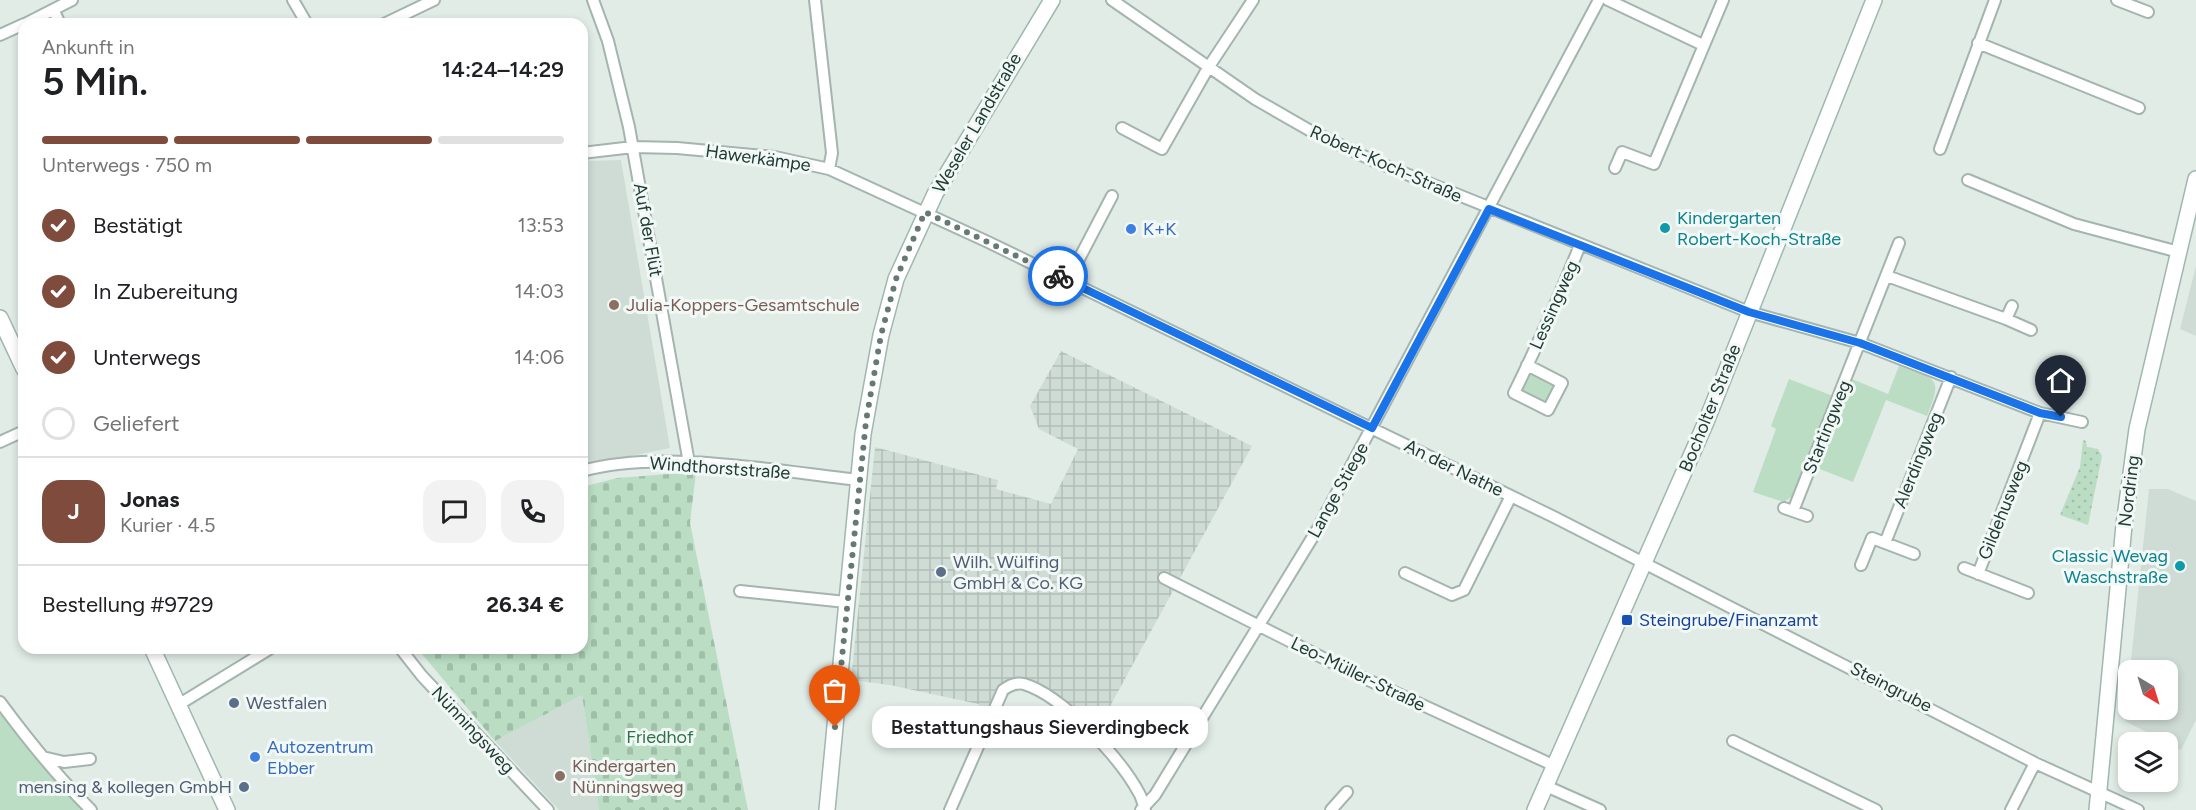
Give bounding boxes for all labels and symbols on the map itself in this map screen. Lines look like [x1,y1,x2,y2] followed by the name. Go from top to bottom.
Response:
[928,49,1026,197] street label: Weseler Landstraße
[1307,121,1466,207] street label: Robert-Koch-Straße
[704,140,812,176] street label: Hawerkämpe
[629,181,667,279] street label: Auf der Flüt
[1677,207,1841,250] place label: Kindergarten Robert-Koch-Straße
[1143,218,1176,240] place label: K+K
[1658,221,1672,235] marker: Kindergarten Robert-Koch-Straße
[1124,222,1138,236] marker: K+K
[1028,246,1088,306] courier
[1525,257,1583,353] street label: Lessingweg
[626,294,860,316] place label: Julia-Koppers-Gesamtschule
[607,298,621,312] marker: Julia-Koppers-Gesamtschule
[1674,341,1746,475] street label: Bocholter Straße
[2035,355,2086,417] pin
[1798,377,1856,477] street label: Startingweg
[1889,409,1947,511] street label: Alerdingweg
[1401,435,1507,501] street label: An der Nathe
[1303,438,1373,542] street label: Lange Stiege
[649,452,791,484] street label: Windthorststraße
[2114,454,2144,528] street label: Nordring
[1973,457,2033,563] street label: Gildehusweg
[2052,545,2168,588] place label: Classic Wevag Waschstraße
[953,551,1083,594] place label: Wilh. Wülfing GmbH & Co. KG
[2173,559,2187,573] marker: Classic Wevag Waschstraße
[934,565,948,579] marker: Wilh. Wülfing GmbH & Co. KG
[1639,609,1818,631] place label: Steingrube/Finanzamt
[1620,613,1634,627] marker: Steingrube/Finanzamt
[1287,632,1429,716] street label: Leo-Müller-Straße
[1846,657,1936,717] street label: Steingrube
[2118,660,2178,720] north arrow
[809,665,860,727] pin
[427,682,519,778] street label: Nünningsweg
[246,692,327,714] place label: Westfalen
[227,696,241,710] marker: Westfalen
[871,706,1207,748] callout: Bestattungshaus Sieverdingbeck
[626,726,694,748] park label: Friedhof
[267,736,373,779] place label: Autozentrum Ebber
[248,750,262,764] marker: Autozentrum Ebber
[572,755,684,798] place label: Kindergarten Nünningsweg
[553,769,567,783] marker: Kindergarten Nünningsweg
[18,776,232,798] place label: mensing & kollegen GmbH
[237,780,251,794] marker: mensing & kollegen GmbH

